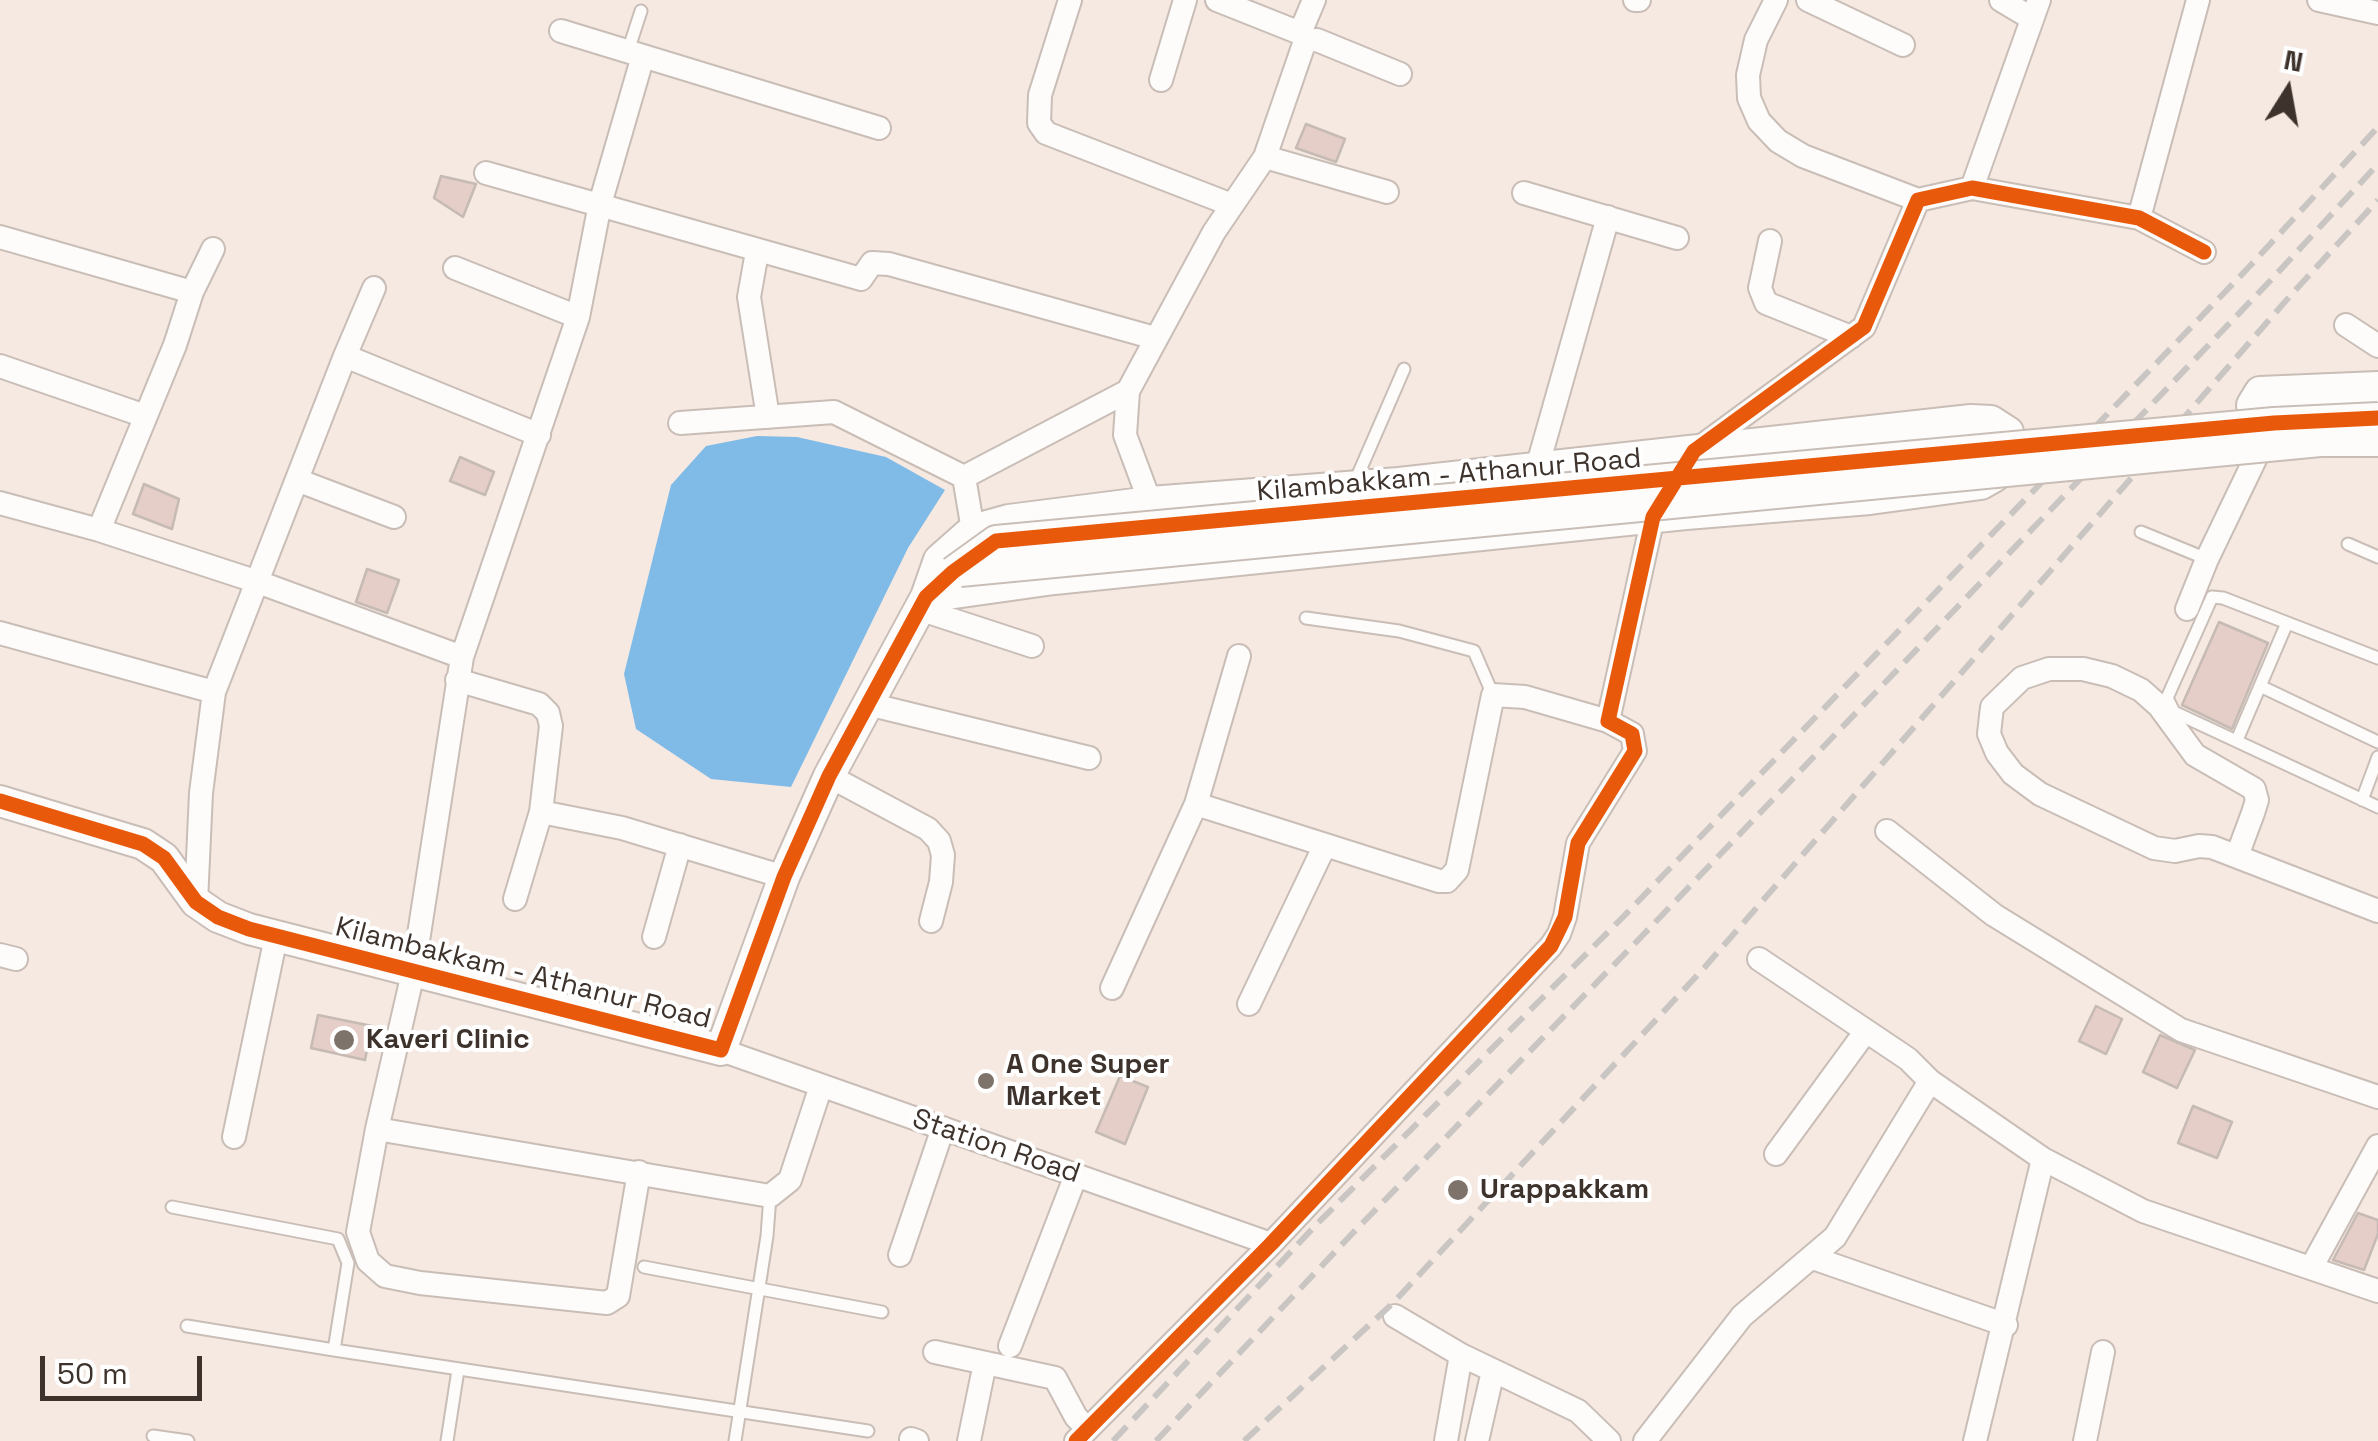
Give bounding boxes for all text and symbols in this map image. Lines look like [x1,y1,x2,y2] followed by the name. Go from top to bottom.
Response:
[2238,40,2338,140] north arrow
[2281,41,2306,80] text: N
[1255,442,1643,510] street label: Kilambakkam - Athanur Road
[332,911,714,1037] street label: Kilambakkam - Athanur Road
[366,1023,530,1057] place label: Kaveri Clinic
[331,1027,357,1053] marker: Kaveri Clinic
[1006,1048,1170,1114] place label: A One Super Market
[975,1070,997,1092] marker: A One Super Market
[908,1103,1084,1191] street label: Station Road
[1480,1173,1649,1207] place label: Urappakkam
[1445,1177,1471,1203] marker: Urappakkam
[45,1336,208,1398] scale bar
[57,1354,128,1393] text: 50 m

